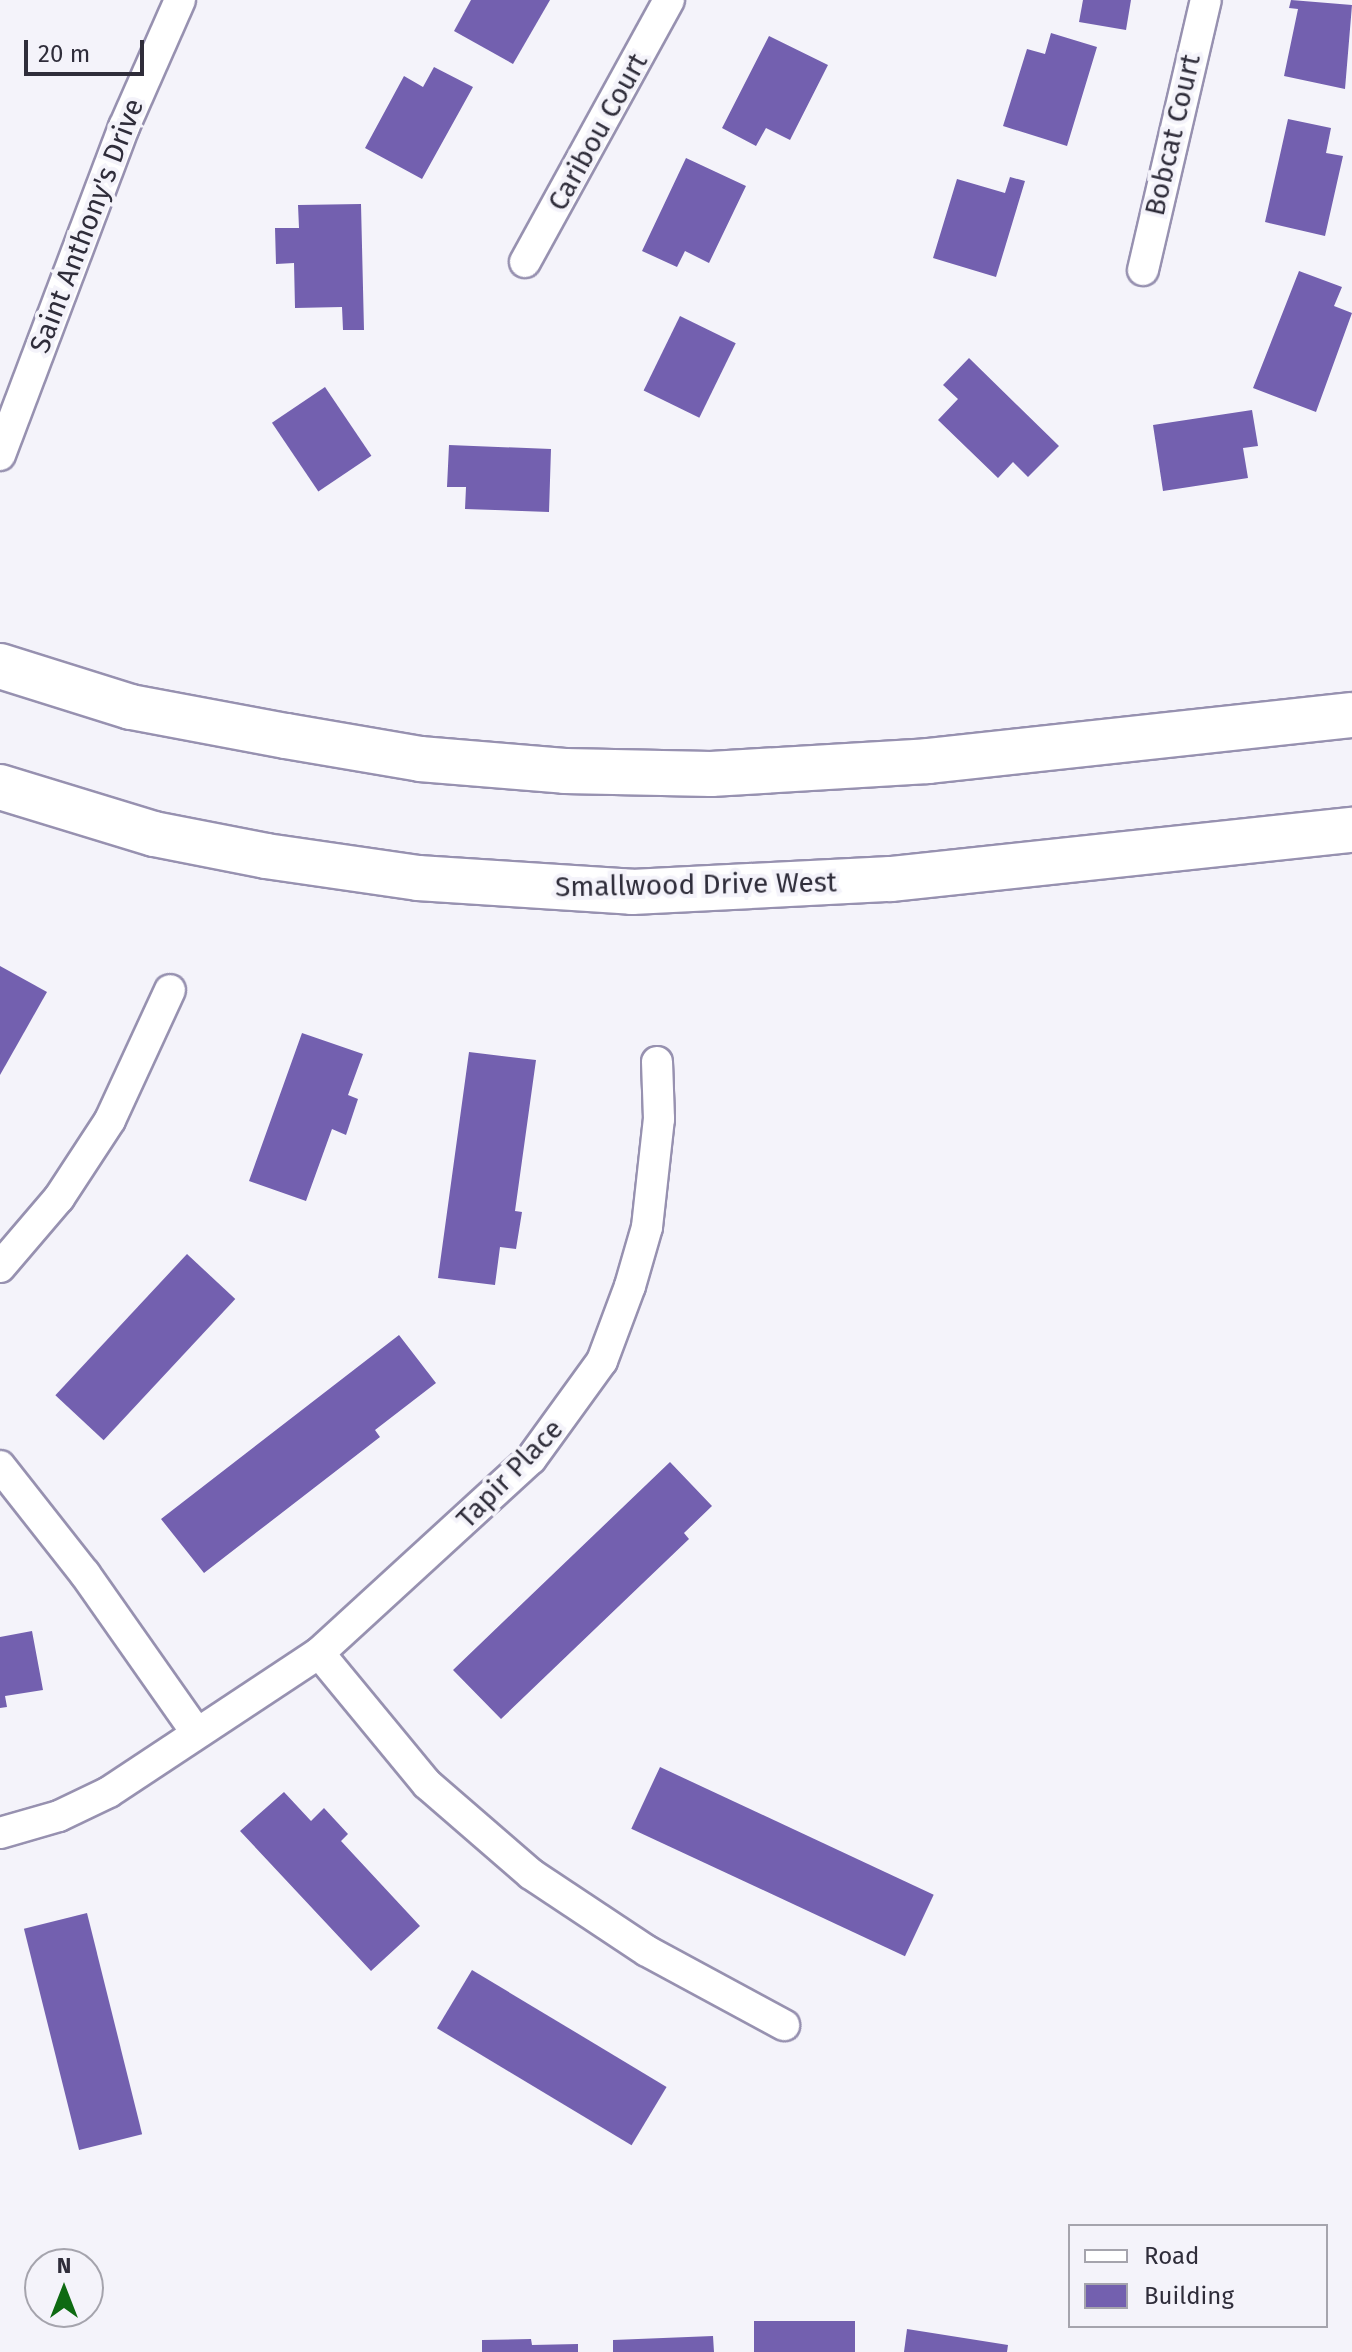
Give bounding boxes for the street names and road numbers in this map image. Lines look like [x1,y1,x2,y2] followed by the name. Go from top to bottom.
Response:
[541,47,655,217] street label: Caribou Court
[1138,51,1208,219] street label: Bobcat Court
[23,94,151,358] street label: Saint Anthony's Drive
[555,866,837,904] street label: Smallwood Drive West
[450,1413,570,1535] street label: Tapir Place

